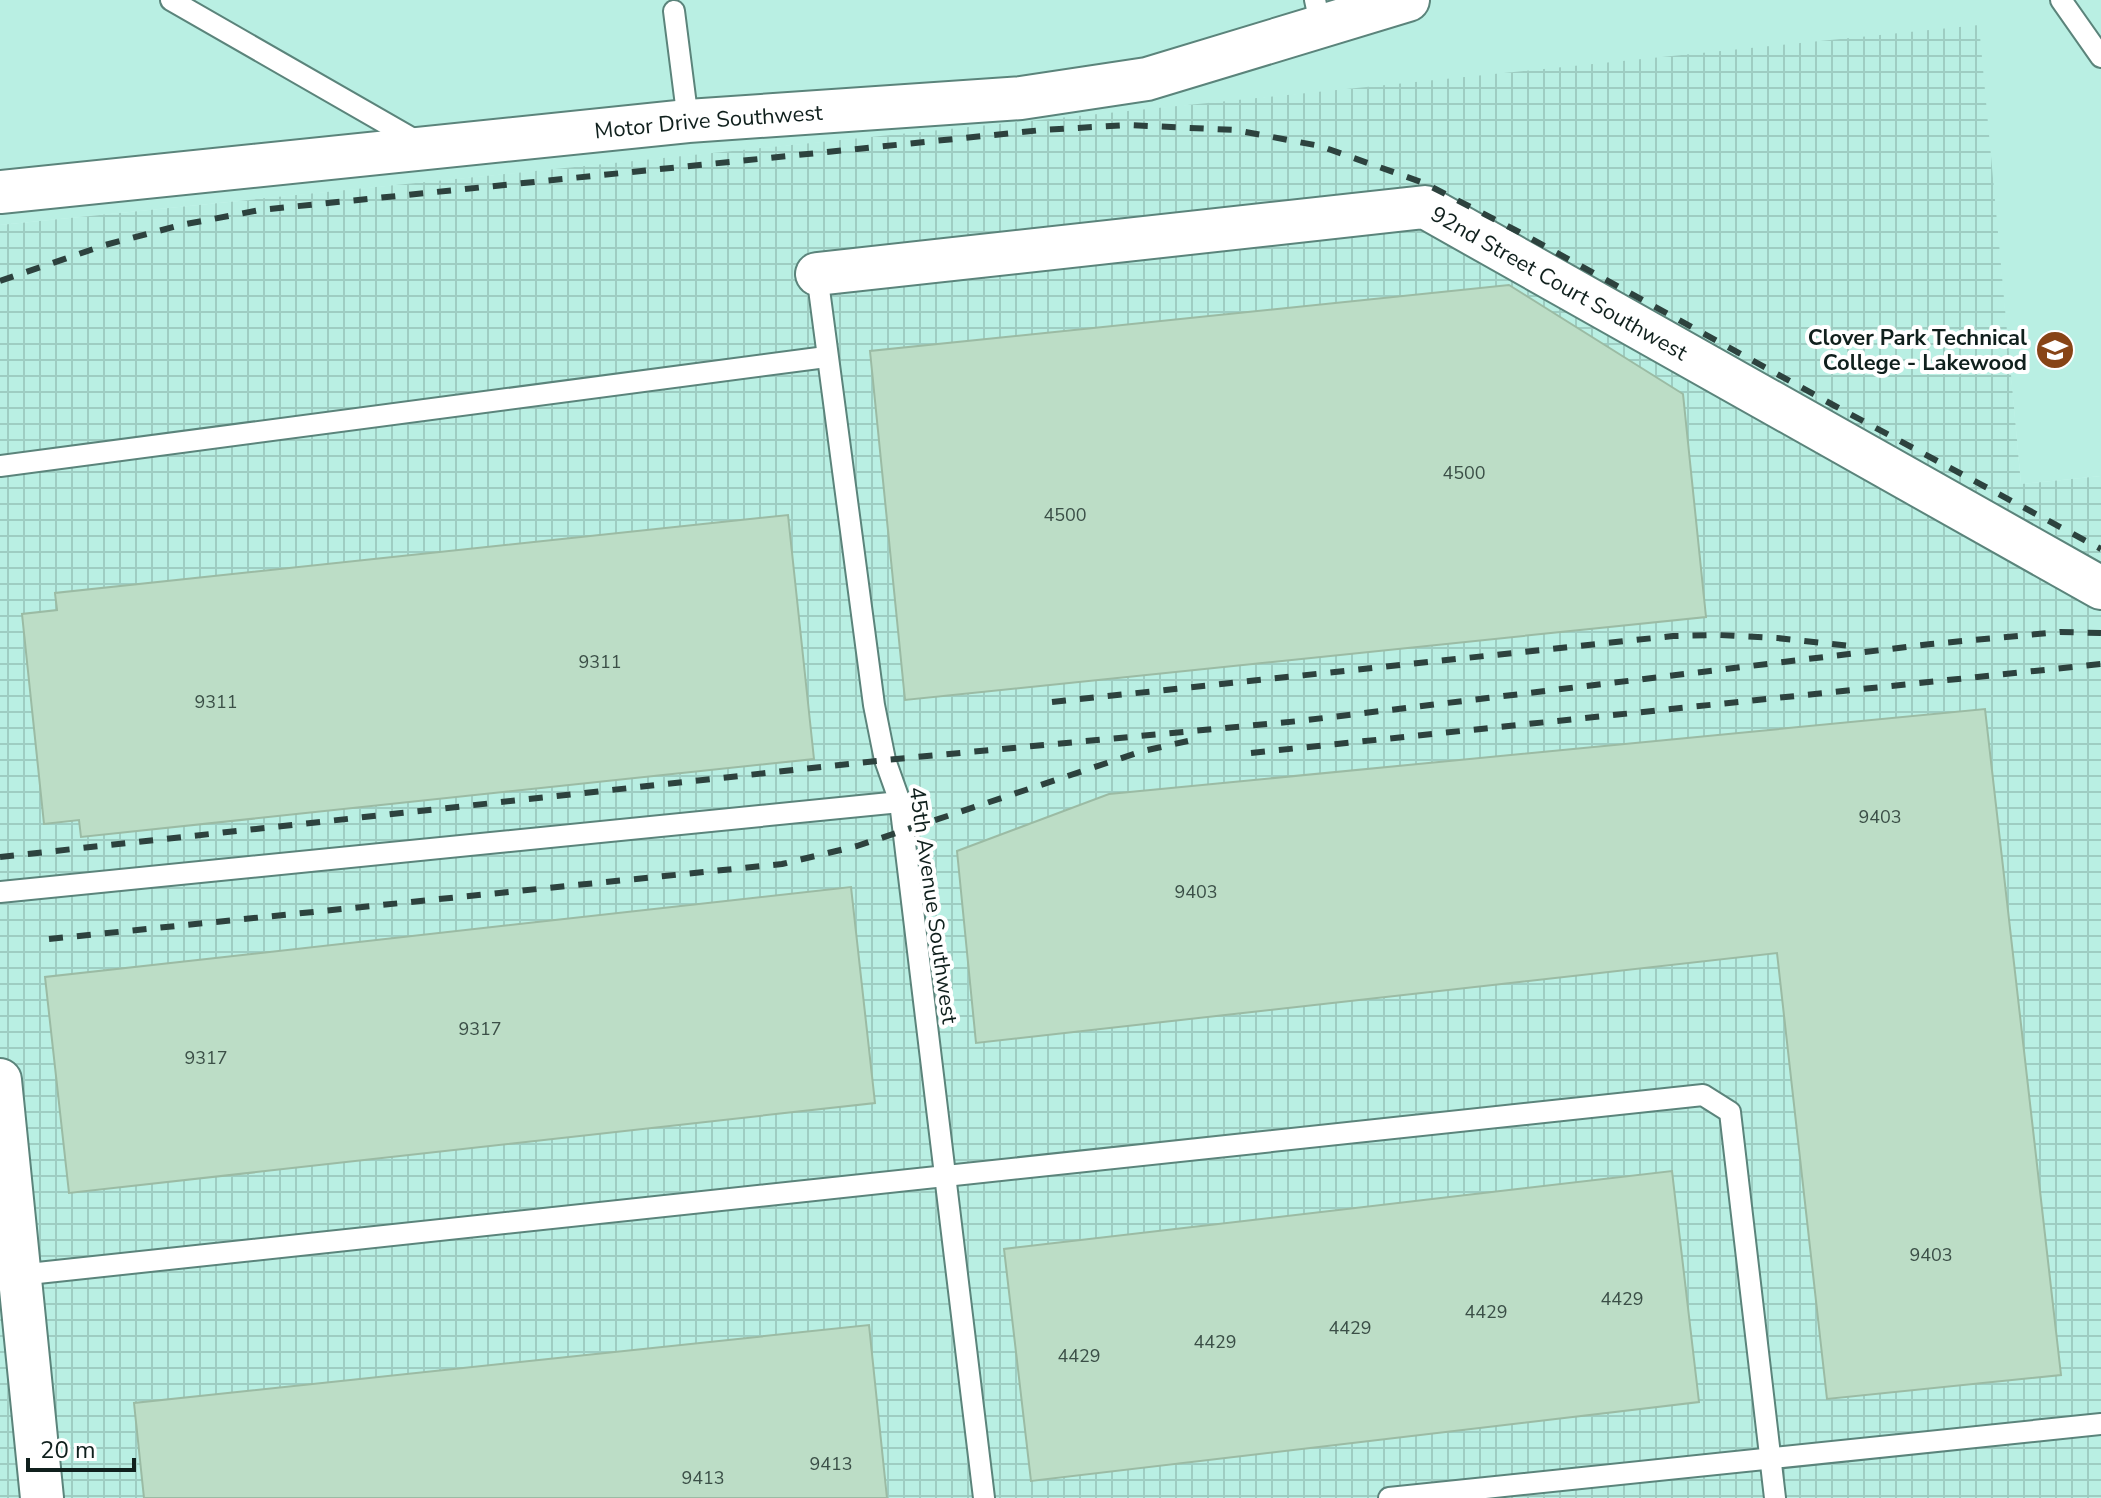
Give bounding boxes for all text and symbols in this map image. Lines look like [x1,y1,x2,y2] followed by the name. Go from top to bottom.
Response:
[593,98,824,147] street label: Motor Drive Southwest
[1425,199,1693,368] street label: 92nd Street Court Southwest
[1808,323,2027,378] place label: Clover Park Technical College - Lakewood
[2034,329,2076,371] school or university icon: Clover Park Technical College - Lakewood
[1442,461,1486,485] house number: 4500
[1043,503,1087,527] house number: 4500
[578,650,622,674] house number: 9311
[194,690,238,714] house number: 9311
[902,785,965,1026] street label: 45th Avenue Southwest
[1858,805,1902,829] house number: 9403
[1174,880,1218,904] house number: 9403
[458,1017,502,1041] house number: 9317
[184,1046,228,1070] house number: 9317
[1909,1243,1953,1267] house number: 9403
[1600,1287,1644,1311] house number: 4429
[1464,1300,1508,1324] house number: 4429
[1328,1316,1372,1340] house number: 4429
[1193,1330,1237,1354] house number: 4429
[1057,1344,1101,1368] house number: 4429
[28,1422,134,1472] scale bar
[40,1434,96,1466] text: 20 m
[809,1452,853,1476] house number: 9413
[681,1466,725,1490] house number: 9413

